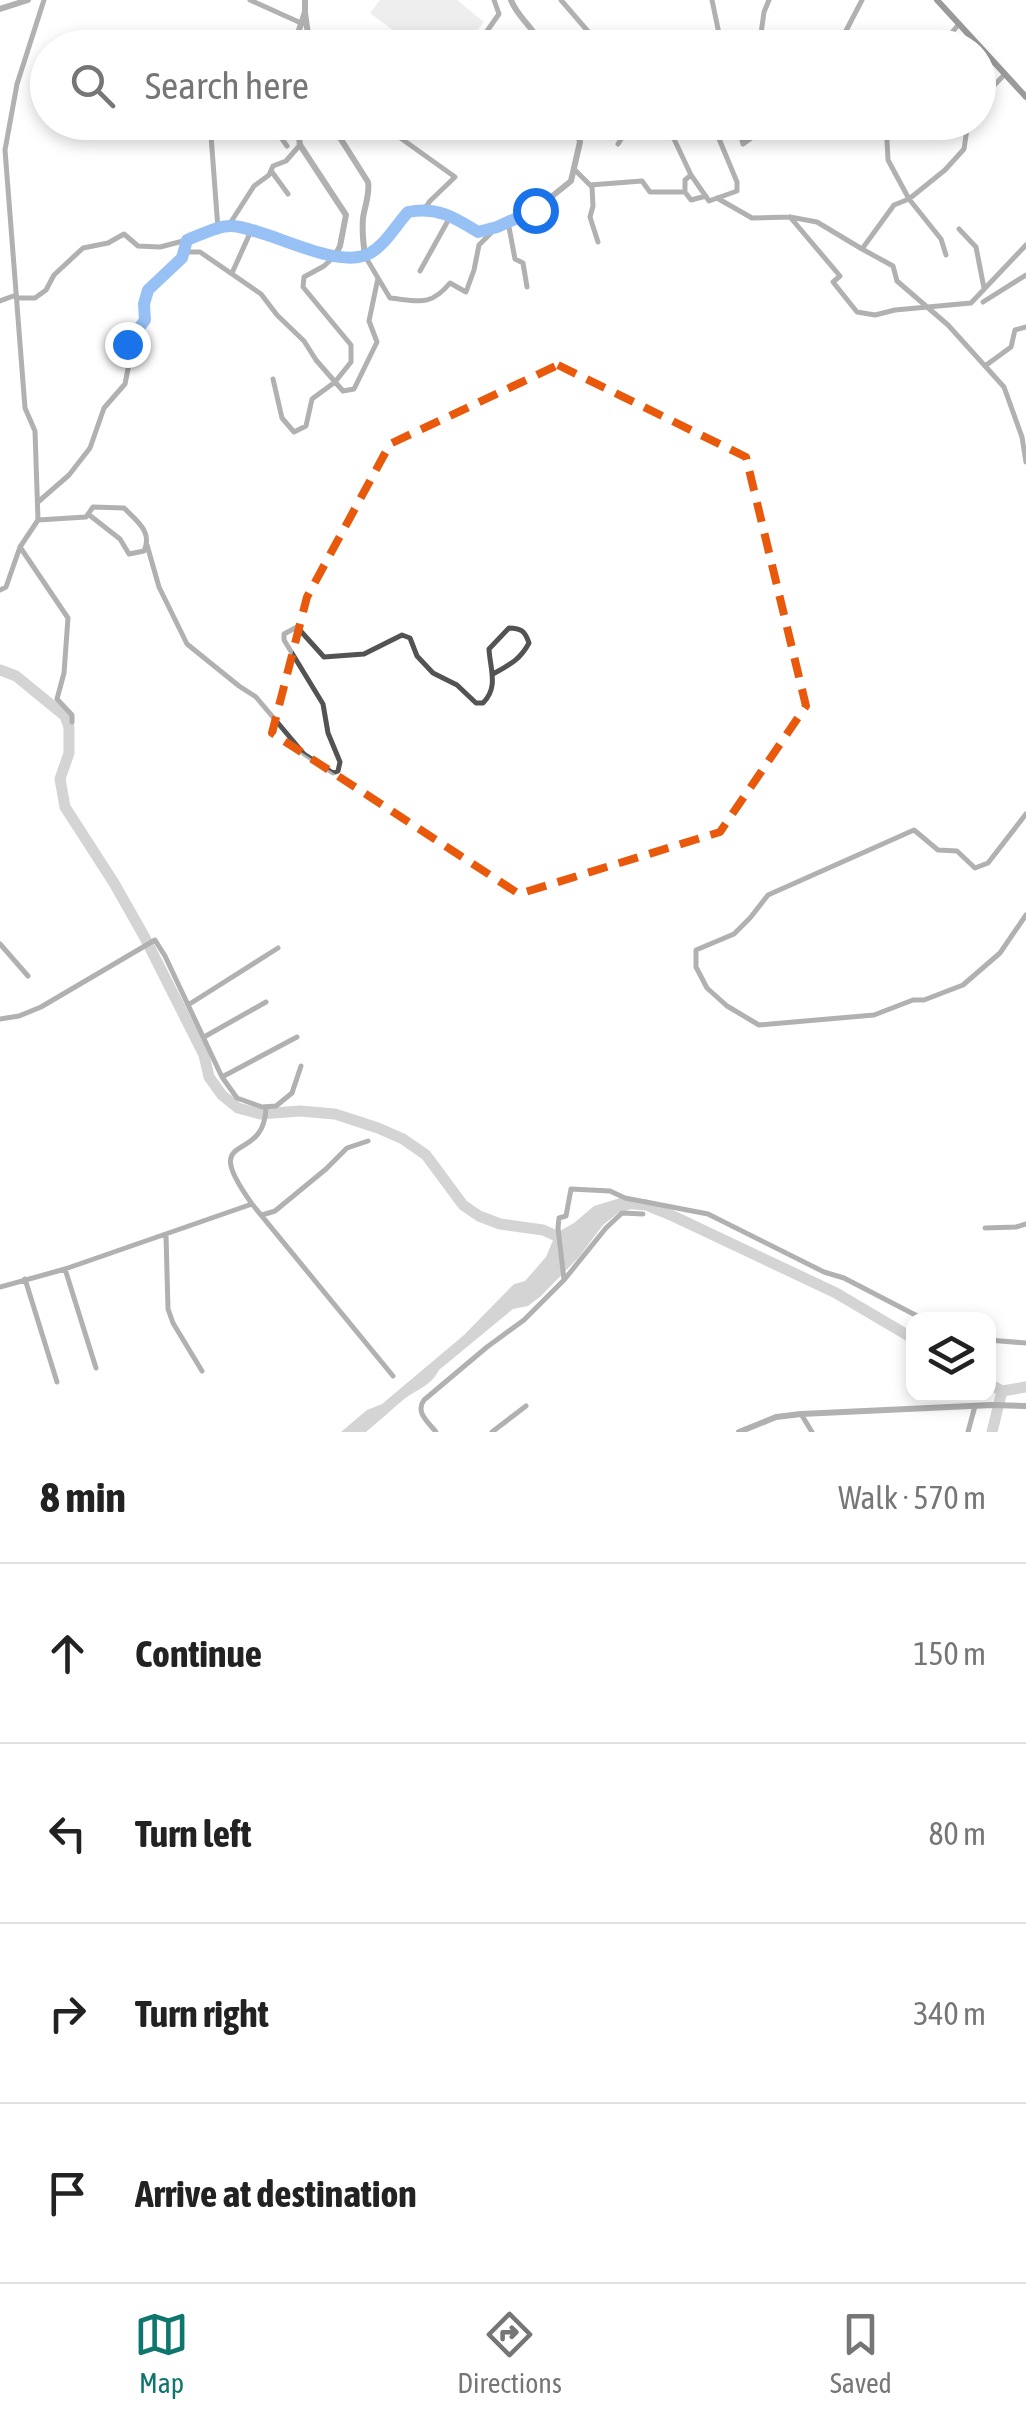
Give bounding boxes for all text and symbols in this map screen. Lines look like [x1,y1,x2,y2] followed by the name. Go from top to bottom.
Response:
[30,30,996,140] search box
[65,58,120,113] icon: search
[145,64,309,107] text: Search here
[513,188,559,234] route start
[105,322,151,368] route end
[906,1312,996,1402] map controls
[906,1312,996,1402] button: layers
[40,1473,126,1521] text: 8 min
[838,1479,986,1516] text: Walk · 570 m
[40,1626,95,1681] icon: ahead
[135,1632,262,1675] text: Continue
[913,1635,986,1672] text: 150 m
[40,1806,95,1861] icon: left
[135,1812,251,1855] text: Turn left
[928,1815,986,1852] text: 80 m
[40,1986,95,2041] icon: right
[135,1992,269,2035] text: Turn right
[913,1995,986,2032] text: 340 m
[40,2166,95,2221] icon: arrive
[135,2172,417,2215] text: Arrive at destination
[134,2307,189,2399] tab: Map
[457,2307,562,2399] tab: Directions
[830,2307,892,2399] tab: Saved

